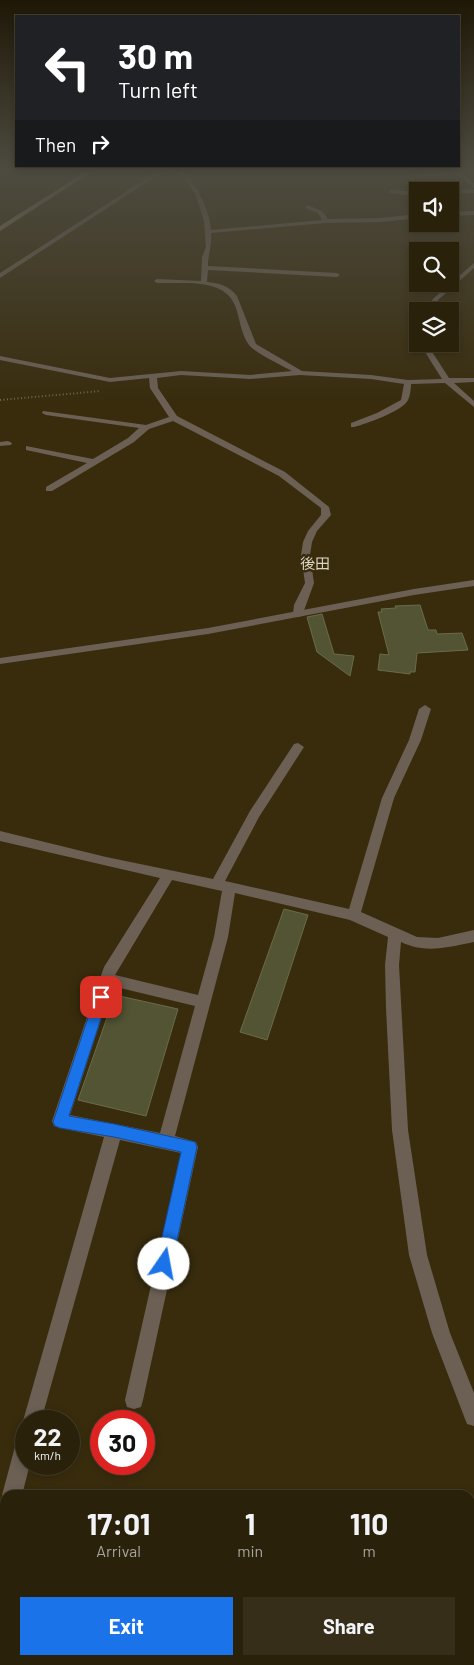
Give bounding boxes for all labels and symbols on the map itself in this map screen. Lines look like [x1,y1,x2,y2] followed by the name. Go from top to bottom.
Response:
[300,554,330,572] district label: 後田
[80,976,122,1018] pin
[137,1237,189,1289] position arrow
[90,1410,155,1475] speed limit sign: 30

